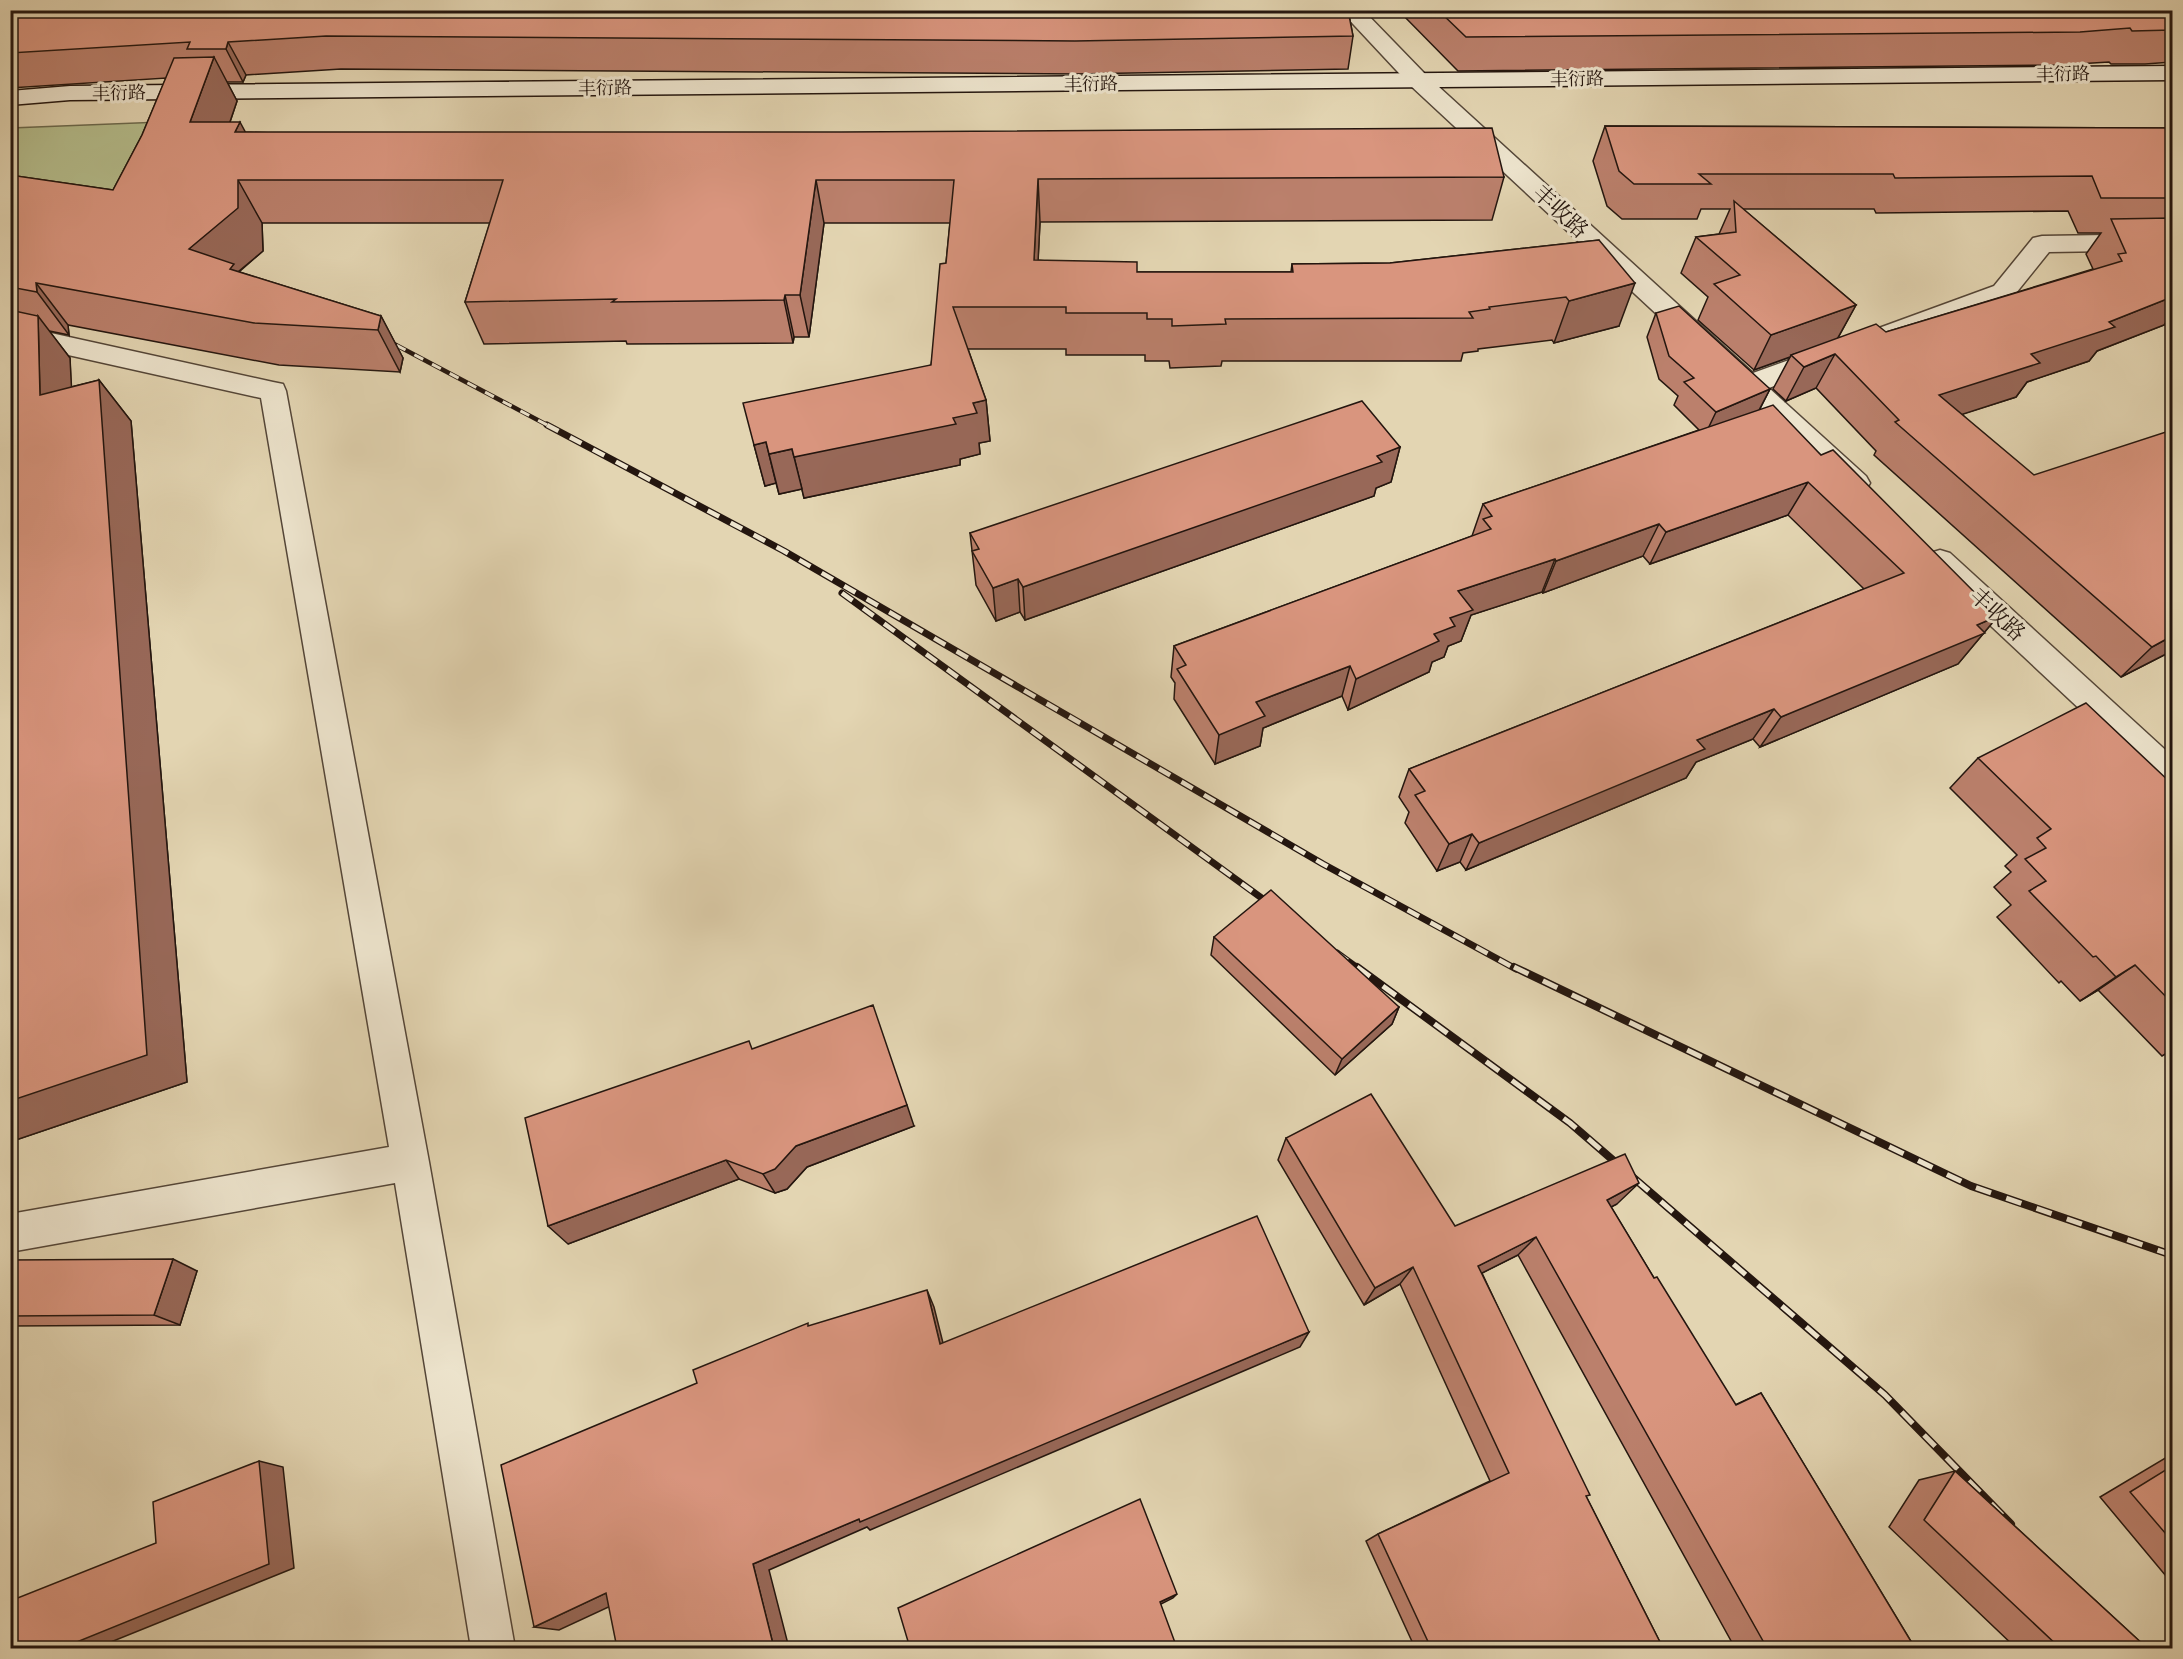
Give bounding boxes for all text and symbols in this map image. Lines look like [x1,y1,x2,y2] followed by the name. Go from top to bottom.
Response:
[2036,64,2090,84] street label: 丰衍路
[1550,69,1604,89] street label: 丰衍路
[1064,74,1118,94] street label: 丰衍路
[578,78,632,98] street label: 丰衍路
[92,83,146,103] street label: 丰衍路
[1528,180,1593,243] street label: 丰收路
[1965,583,2030,646] street label: 丰收路

